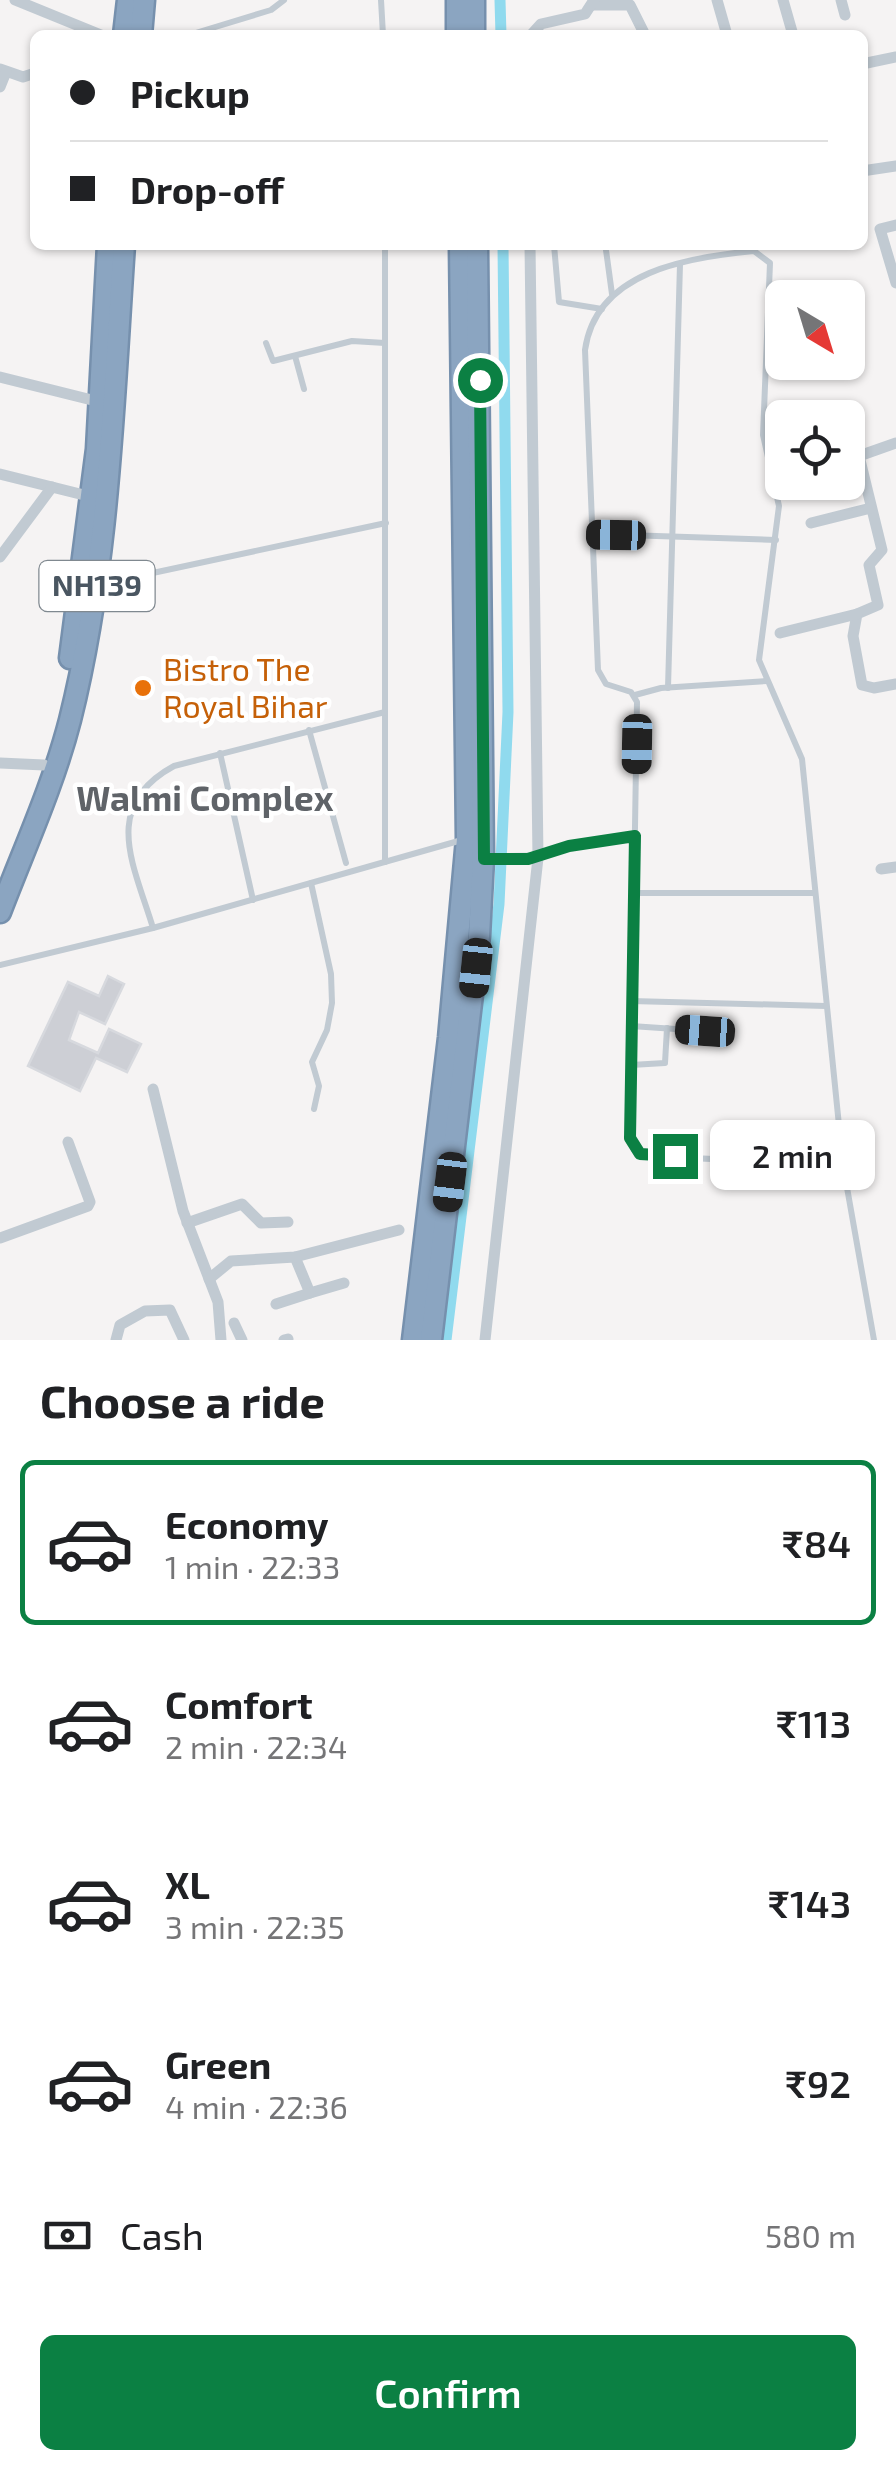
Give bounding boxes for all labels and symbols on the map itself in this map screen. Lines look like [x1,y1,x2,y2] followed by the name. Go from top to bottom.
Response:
[765,280,865,380] north arrow
[458,358,503,403] route start
[586,519,646,551] car
[39,561,154,611] road number: NH139
[163,649,328,724] place label: Bistro The Royal Bihar
[132,677,154,699] marker: Bistro The Royal Bihar
[621,714,653,774] car
[76,776,334,818] district label: Walmi Complex
[458,937,494,999] car
[674,1014,736,1048] car
[710,1121,875,1191] callout: 2 min
[653,1134,698,1179] route end
[431,1150,469,1214] car

